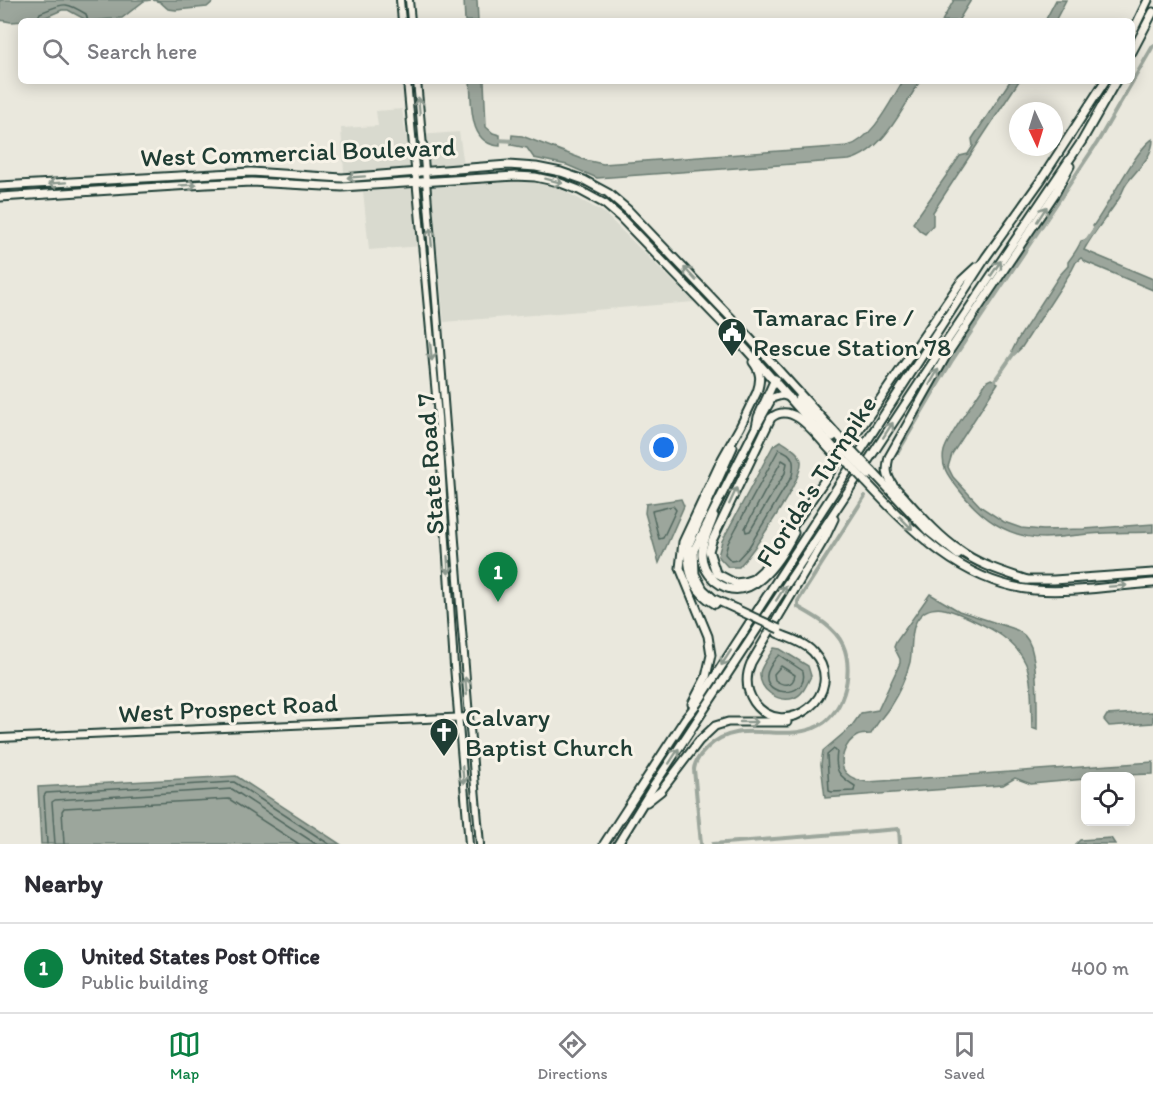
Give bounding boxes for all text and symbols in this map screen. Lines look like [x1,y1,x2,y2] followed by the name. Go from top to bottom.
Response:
[18,18,1135,84] search box
[39,35,72,68] icon: search
[87,38,197,65] text: Search here
[413,96,424,116] one-way arrow
[1009,102,1063,156] north arrow
[140,130,456,173] street label: West Commercial Boulevard
[347,171,367,182] one-way arrow
[544,176,563,188] one-way arrow
[47,177,67,188] one-way arrow
[178,179,198,190] one-way arrow
[1036,206,1048,223] one-way arrow
[425,227,436,247] one-way arrow
[990,260,1002,277] one-way arrow
[683,267,697,282] one-way arrow
[753,301,951,363] place label: Tamarac Fire / Rescue Station 78
[716,316,748,358] public building icon: Tamarac Fire / Rescue Station 78
[426,342,437,362] one-way arrow
[928,369,940,386] one-way arrow
[749,389,883,573] street label: Florida's Turnpike
[409,392,451,536] street label: State Road 7
[882,422,894,439] one-way arrow
[649,433,678,462] your location
[727,488,739,506] one-way arrow
[898,516,913,531] one-way arrow
[478,552,518,602] pin: 1
[443,554,454,574] one-way arrow
[1107,580,1127,591] one-way arrow
[775,585,787,602] one-way arrow
[720,650,733,667] one-way arrow
[460,677,471,697] one-way arrow
[118,686,339,730] street label: West Prospect Road
[465,701,633,763] place label: Calvary Baptist Church
[428,716,460,758] church icon: Calvary Baptist Church
[738,716,758,728] one-way arrow
[668,748,680,765] one-way arrow
[458,765,469,785] one-way arrow
[1081,772,1135,826] map controls
[1081,772,1135,826] button: locate
[24,867,103,899] text: Nearby
[81,943,320,970] text: United States Post Office
[39,956,48,980] text: 1
[1071,956,1129,980] text: 400 m
[81,970,208,994] text: Public building
[168,1028,201,1083] tab: Map
[537,1028,608,1083] tab: Directions
[944,1028,985,1083] tab: Saved

